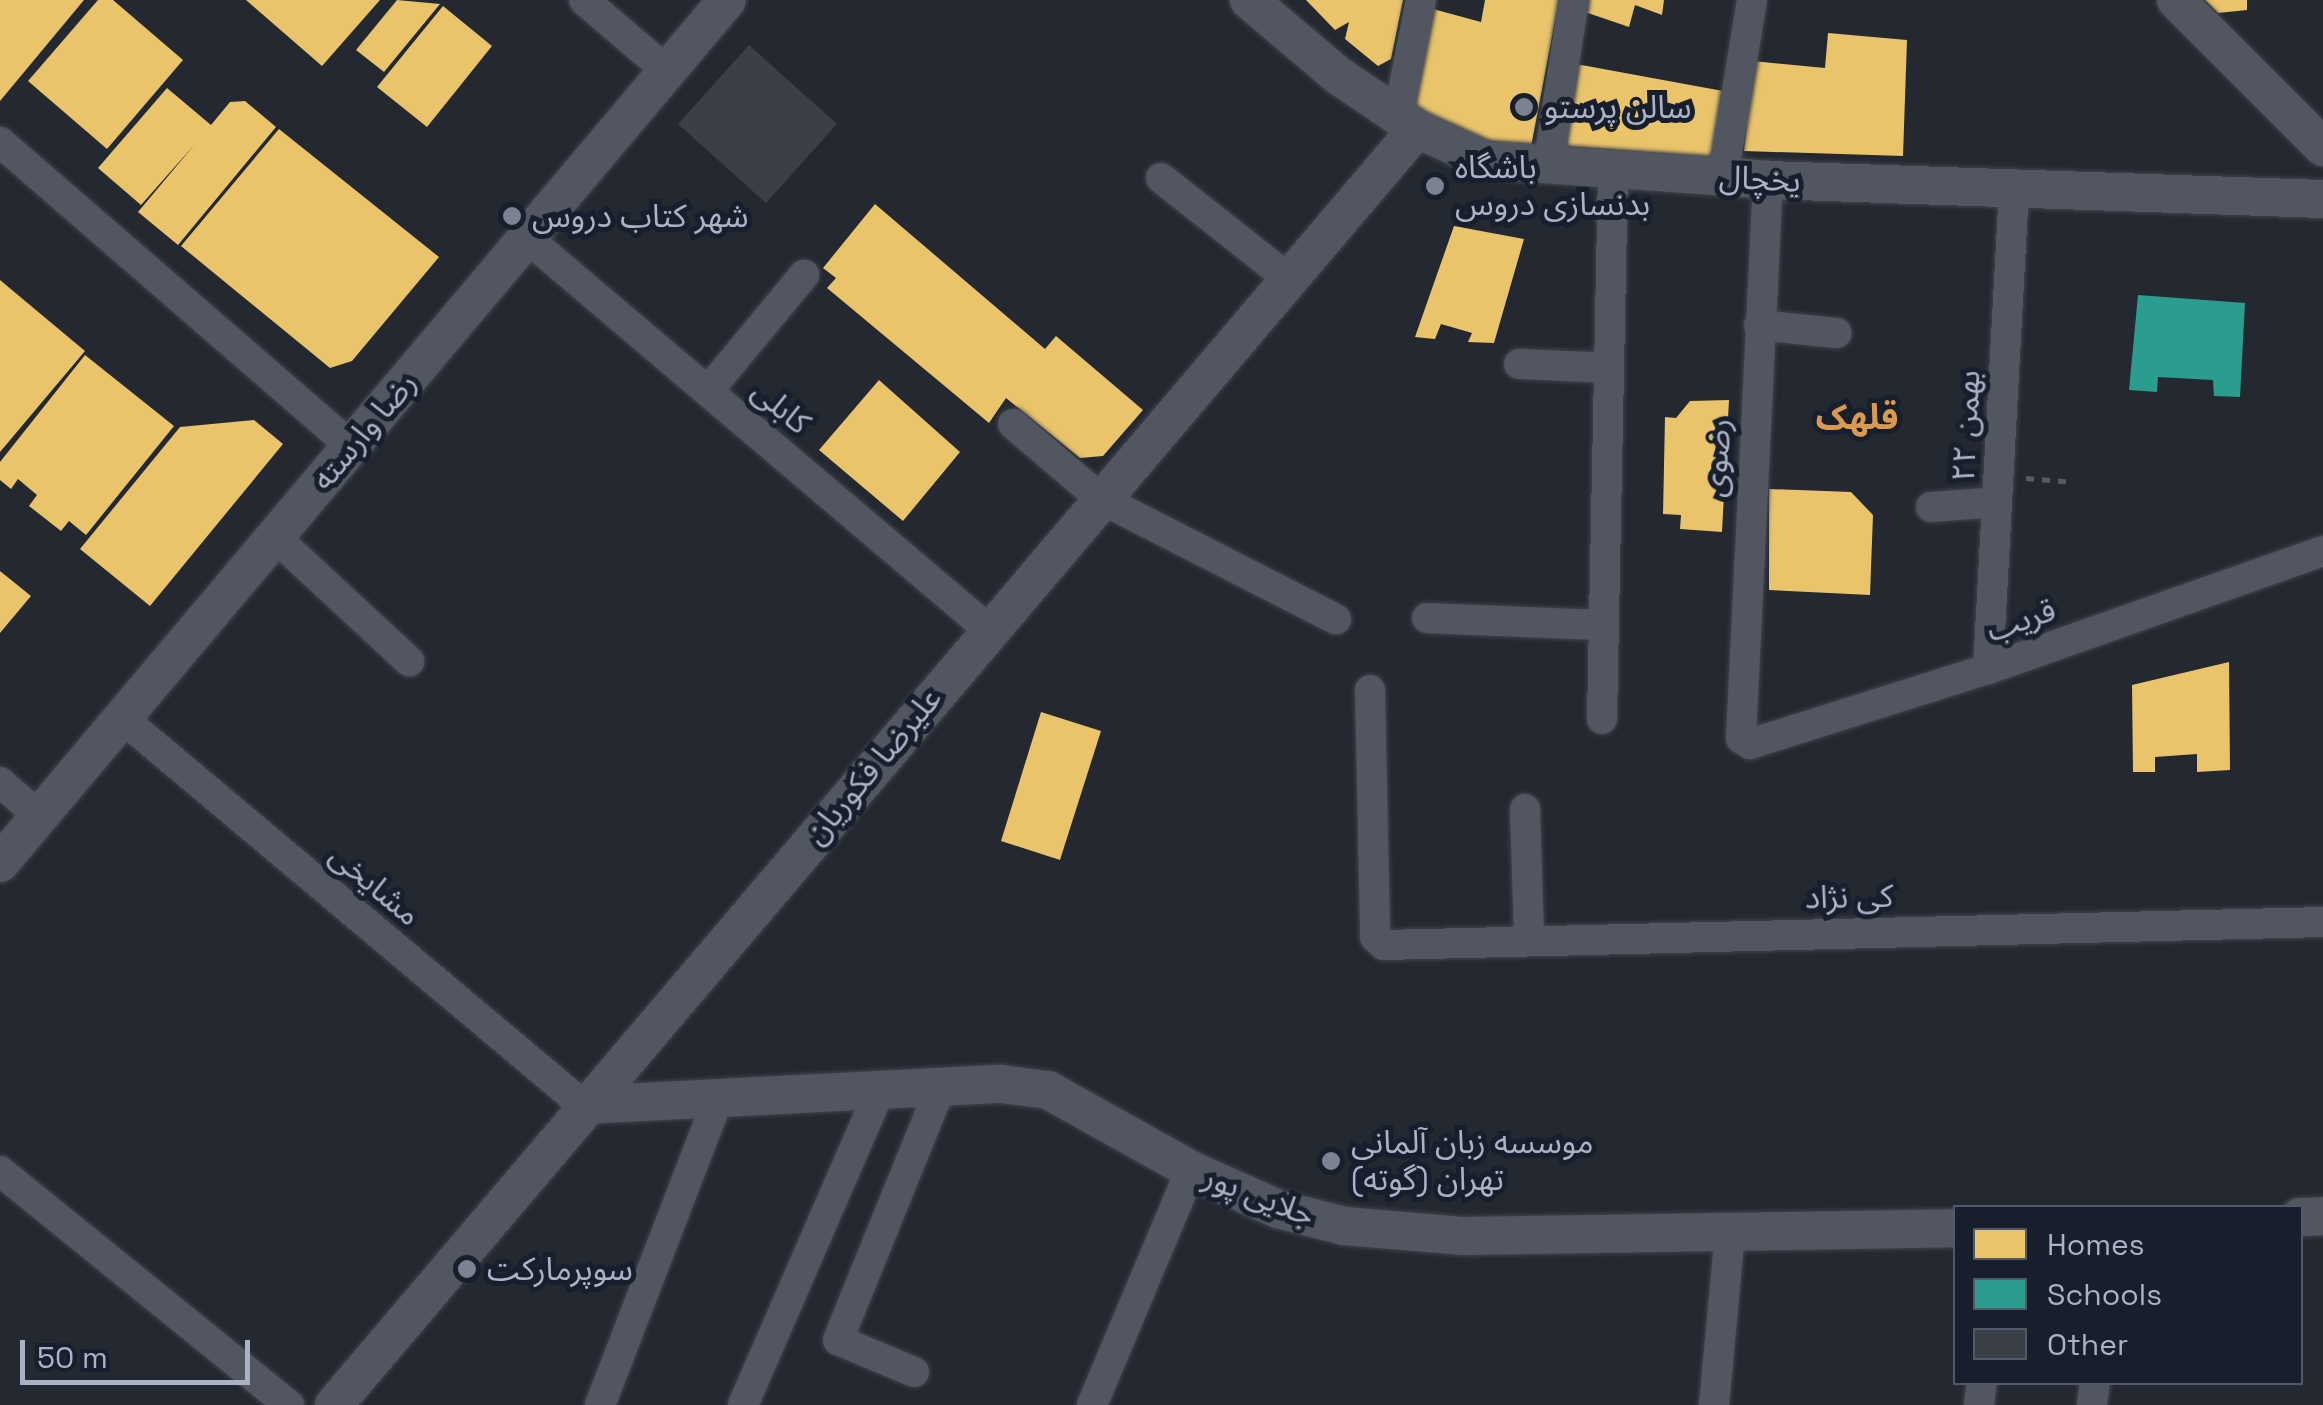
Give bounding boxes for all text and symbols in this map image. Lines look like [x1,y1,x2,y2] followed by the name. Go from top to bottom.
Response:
[1544,88,1692,126] place label: سالن پرستو
[1513,96,1535,118] marker: سالن پرستو
[1455,149,1650,224] place label: باشگاه بدنسازی دروس
[1718,158,1802,200] street label: یخچال
[1424,175,1446,197] marker: باشگاه بدنسازی دروس
[532,197,749,235] place label: شهر کتاب دروس
[501,205,523,227] marker: شهر کتاب دروس
[303,364,425,498] street label: رضا وارسته
[1944,369,1988,483] street label: ۲۲ بهمن
[744,372,818,442] street label: کابلی
[1815,396,1899,438] district label: قلهک
[1696,417,1738,499] street label: رضوی
[1981,590,2061,650] street label: قریب
[796,680,950,852] street label: علیرضا فکوریان
[322,836,428,934] street label: مشایخی
[1805,877,1893,917] street label: کی نژاد
[1351,1124,1594,1199] place label: موسسه زبان آلمانی تهران (گوته)
[1320,1150,1342,1172] marker: موسسه زبان آلمانی تهران (گوته)
[1198,1157,1320,1235] street label: جلایی پور
[1953,1205,2303,1385] legend
[2047,1225,2145,1264] text: Homes
[487,1250,633,1288] place label: سوپرمارکت
[456,1258,478,1280] marker: سوپرمارکت
[2047,1275,2162,1314] text: Schools
[25,1320,255,1382] scale bar
[2047,1325,2128,1364] text: Other
[37,1338,108,1377] text: 50 m

